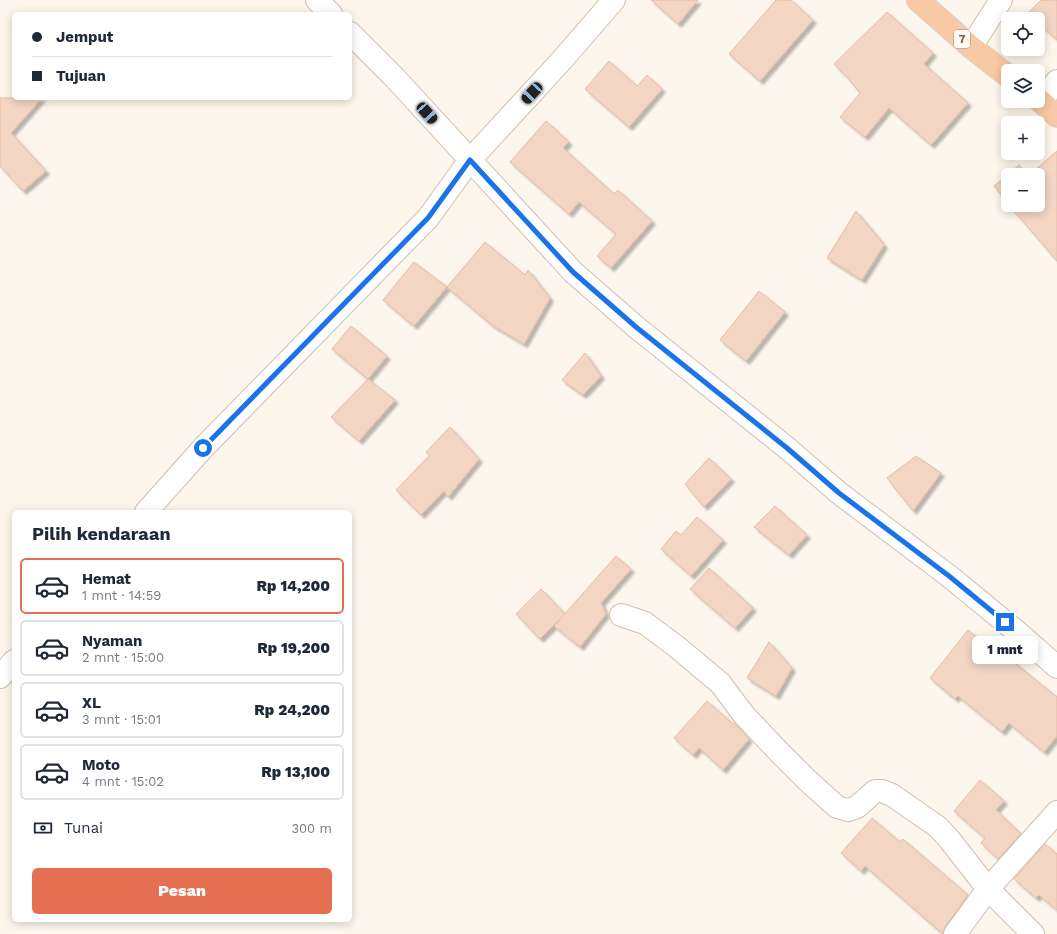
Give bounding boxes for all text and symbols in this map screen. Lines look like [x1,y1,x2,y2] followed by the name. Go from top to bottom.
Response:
[1001,12,1045,212] map controls
[1001,12,1045,56] button: locate
[56,28,113,46] text: Jemput
[954,30,970,48] road number: 7
[1001,64,1045,108] button: layers
[56,67,106,85] text: Tujuan
[519,80,545,106] car
[415,100,439,126] car
[1001,116,1045,160] button: +
[1001,168,1045,212] button: −
[194,439,212,457] route start
[32,523,171,544] text: Pilih kendaraan
[34,568,70,604] icon: car
[82,570,131,588] text: Hemat
[257,577,330,595] text: Rp 14,200
[82,588,161,603] text: 1 mnt · 14:59
[996,613,1014,631] route end
[34,630,70,666] icon: car
[82,632,142,650] text: Nyaman
[972,636,1038,664] callout: 1 mnt
[257,639,330,657] text: Rp 19,200
[987,642,1023,657] text: 1 mnt
[82,650,164,665] text: 2 mnt · 15:00
[34,692,70,728] icon: car
[82,694,101,712] text: XL
[254,701,330,719] text: Rp 24,200
[82,712,161,727] text: 3 mnt · 15:01
[34,754,70,790] icon: car
[82,756,120,774] text: Moto
[261,763,330,781] text: Rp 13,100
[82,774,164,789] text: 4 mnt · 15:02
[32,817,54,839] icon: cash
[64,819,103,837] text: Tunai
[291,821,332,836] text: 300 m
[32,868,332,914] button: Pesan

